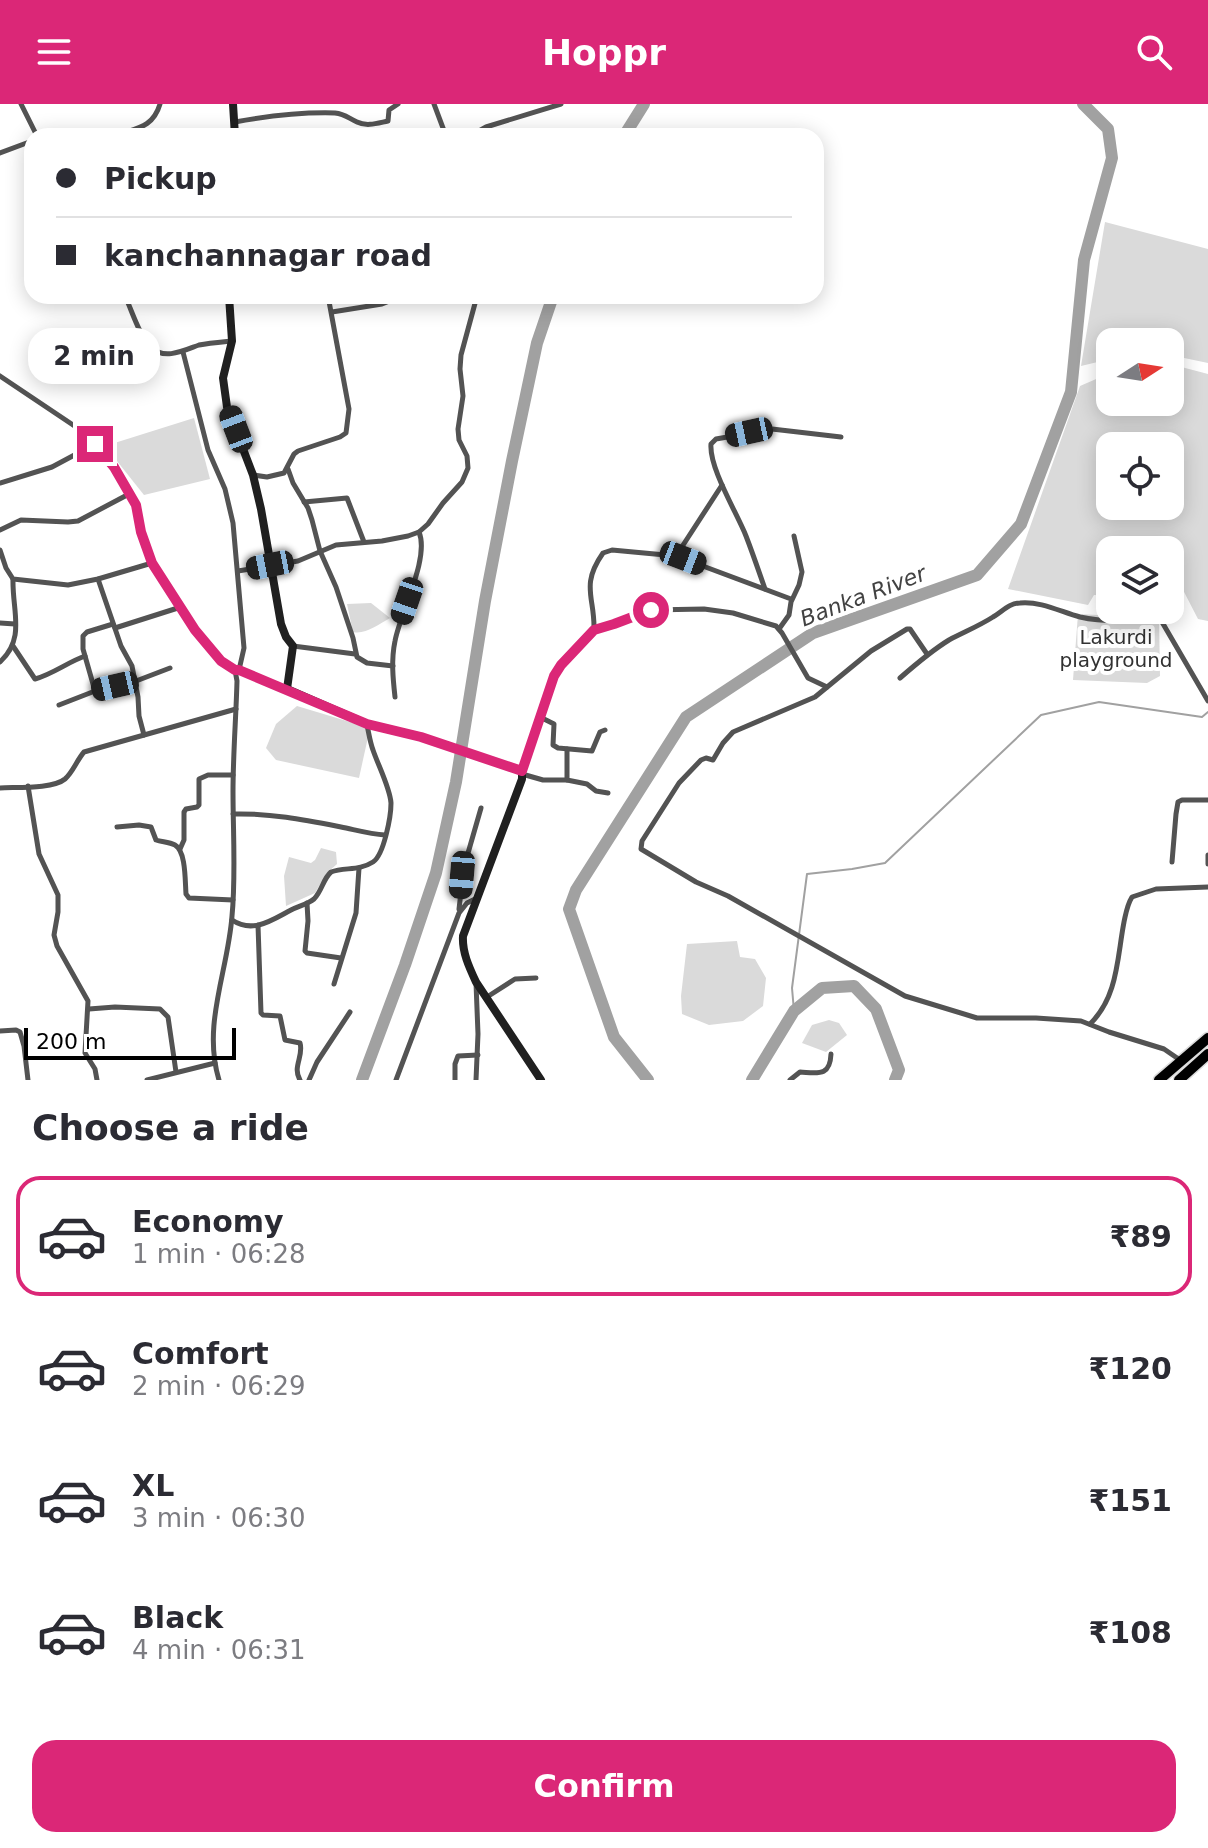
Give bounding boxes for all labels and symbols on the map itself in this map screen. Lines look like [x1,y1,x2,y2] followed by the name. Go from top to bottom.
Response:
[29,328,161,384] callout: 2 min
[1096,328,1184,416] north arrow
[216,402,256,456] car
[723,415,775,449] car
[77,426,113,462] route end
[656,538,710,578] car
[244,549,296,581] car
[797,560,931,631] water label: Banka River
[388,574,426,628] car
[633,592,669,628] route start
[1059,625,1173,672] park label: Lakurdi playground
[89,669,141,703] car
[448,850,476,900] car
[24,1024,236,1060] scale bar

